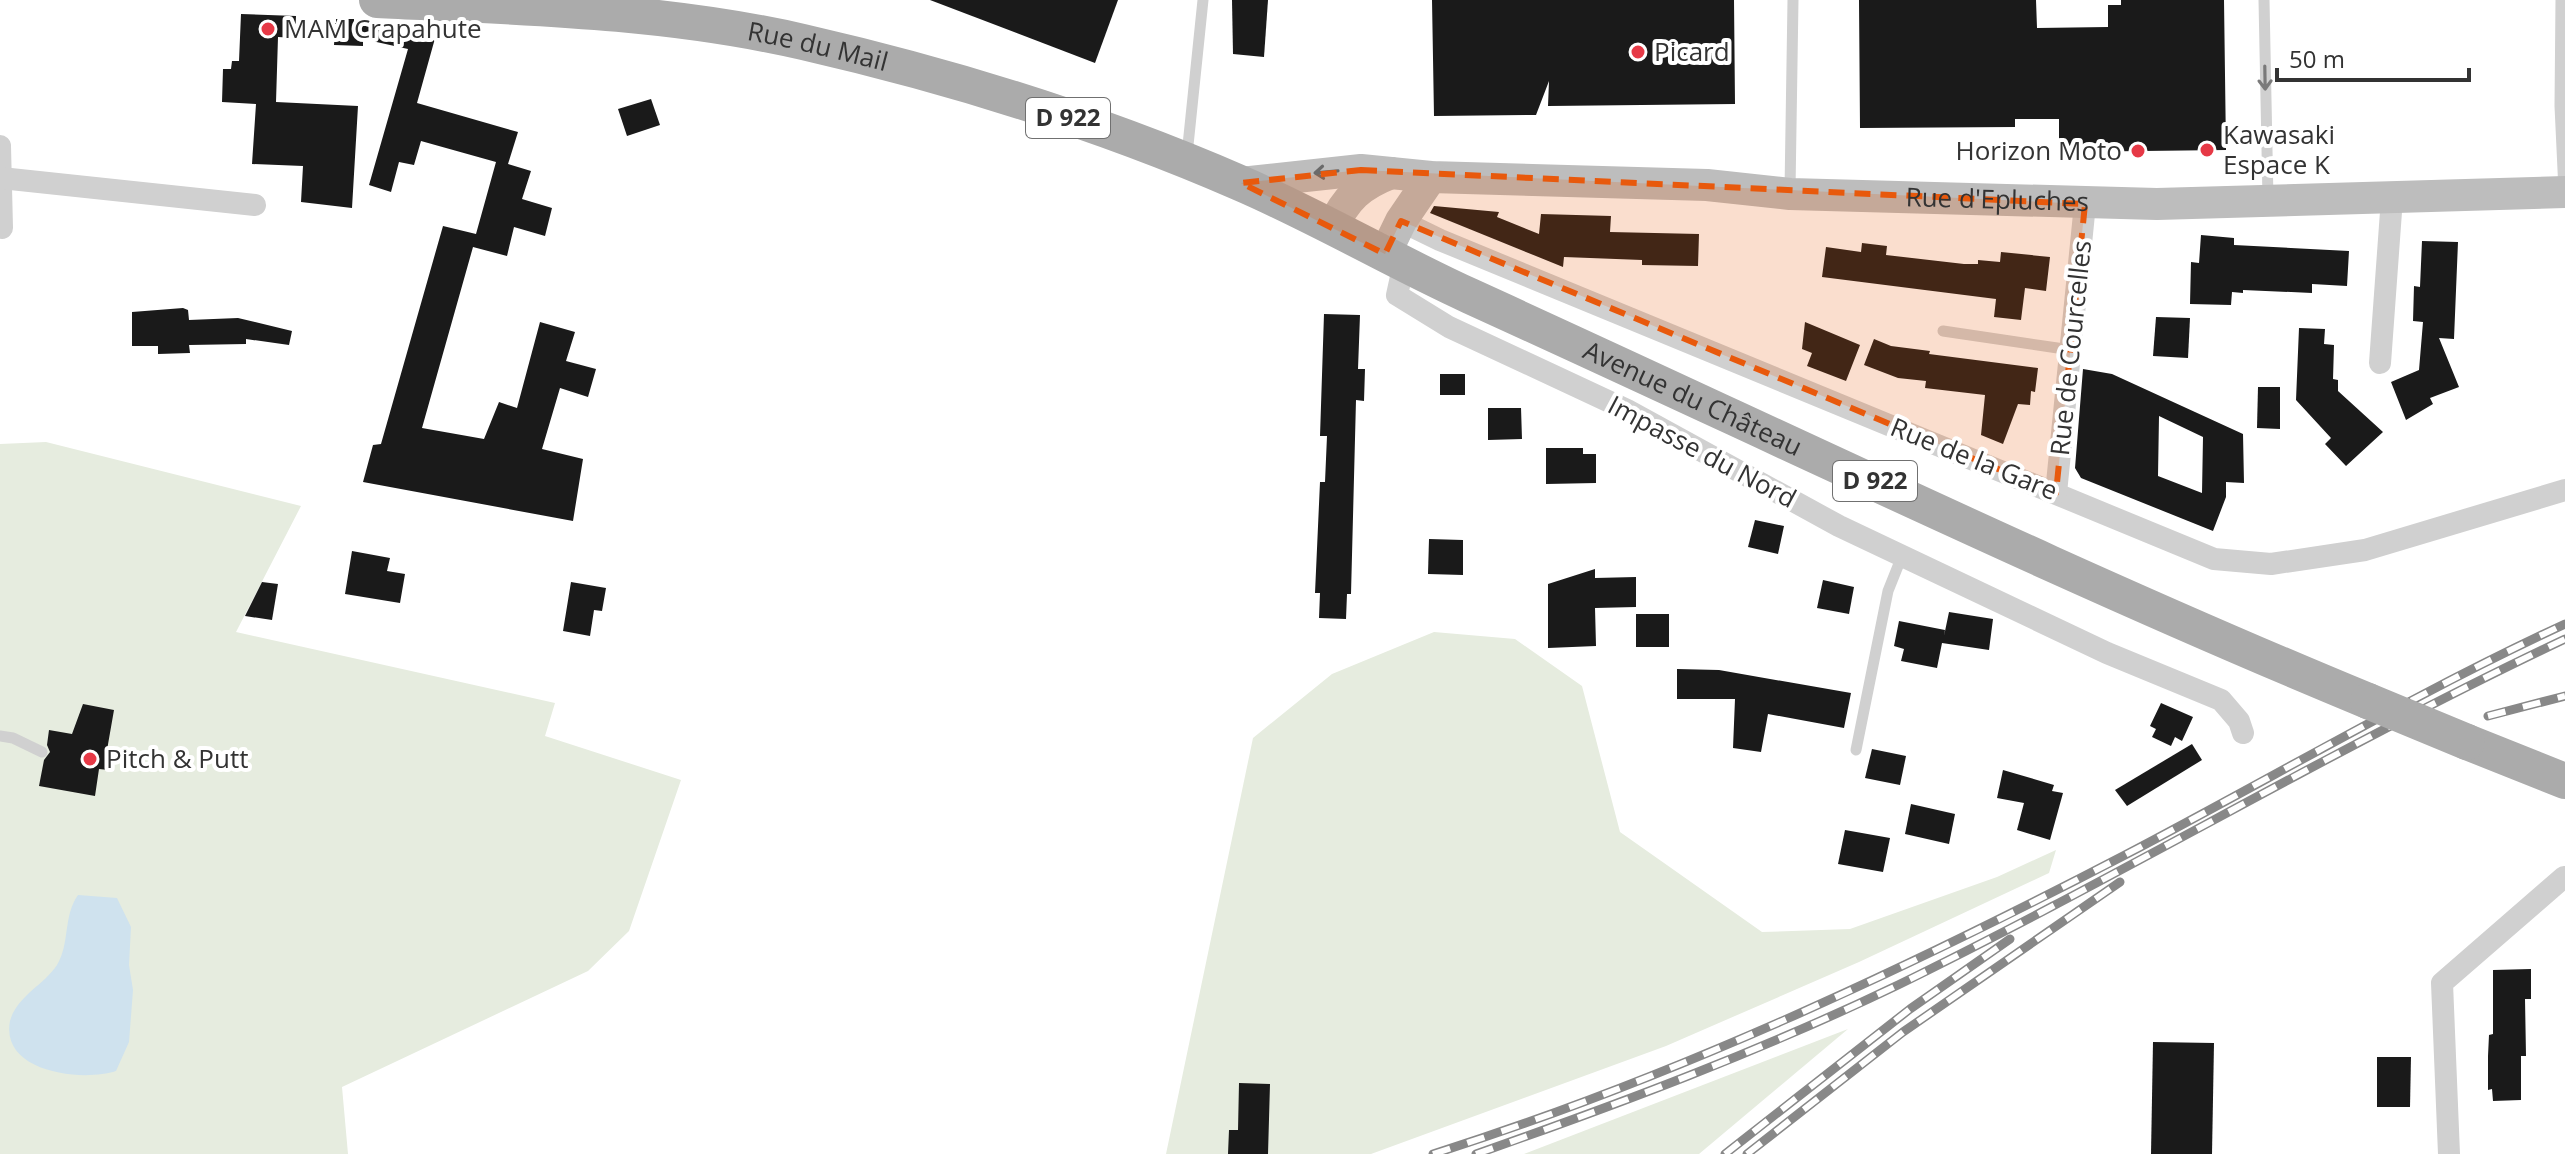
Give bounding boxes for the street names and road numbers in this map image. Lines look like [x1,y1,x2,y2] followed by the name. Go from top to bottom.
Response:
[745,12,892,79] street label: Rue du Mail
[1026,98,1110,138] road number: D 922
[1905,178,2089,219] street label: Rue d'Epluches
[2041,238,2099,457] street label: Rue de Courcelles
[1578,332,1808,464] street label: Avenue du Château
[1602,386,1803,516] street label: Impasse du Nord
[1886,408,2063,508] street label: Rue de la Gare
[1833,461,1917,501] road number: D 922

